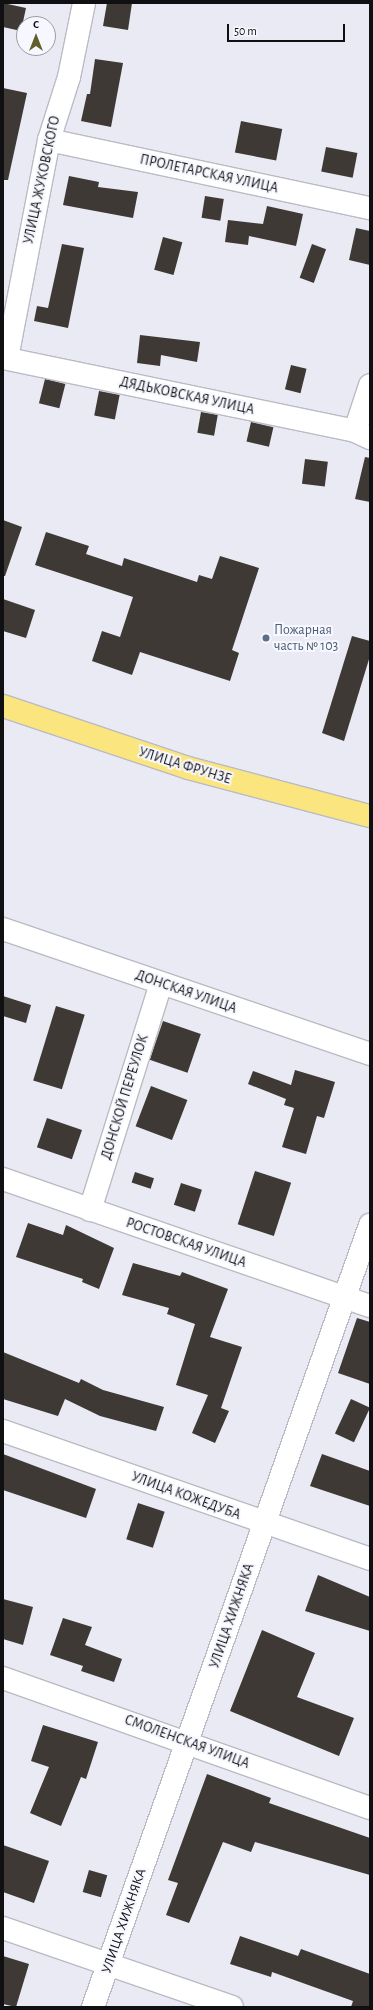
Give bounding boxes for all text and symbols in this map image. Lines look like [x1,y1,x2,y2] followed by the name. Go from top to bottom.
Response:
[16,16,56,56] north arrow
[229,16,347,42] scale bar
[33,19,39,30] text: С
[234,25,257,37] text: 50 m
[20,114,64,246] street label: УЛИЦА ЖУКОВСКОГО
[138,151,280,197] street label: ПРОЛЕТАРСКАЯ УЛИЦА
[118,374,256,418] street label: ДЯДЬКОВСКАЯ УЛИЦА
[274,622,338,654] place label: Пожарная часть № 103
[261,633,271,643] marker: Пожарная часть № 103
[137,744,233,788] street label: УЛИЦА ФРУНЗЕ
[133,967,239,1017] street label: ДОНСКАЯ УЛИЦА
[98,1032,152,1162] street label: ДОНСКОЙ ПЕРЕУЛОК
[124,1215,248,1271] street label: РОСТОВСКАЯ УЛИЦА
[129,1468,243,1524] street label: УЛИЦА КОЖЕДУБА
[206,1561,258,1671] street label: УЛИЦА ХИЖНЯКА
[122,1712,252,1772] street label: СМОЛЕНСКАЯ УЛИЦА
[98,1866,150,1976] street label: УЛИЦА ХИЖНЯКА

